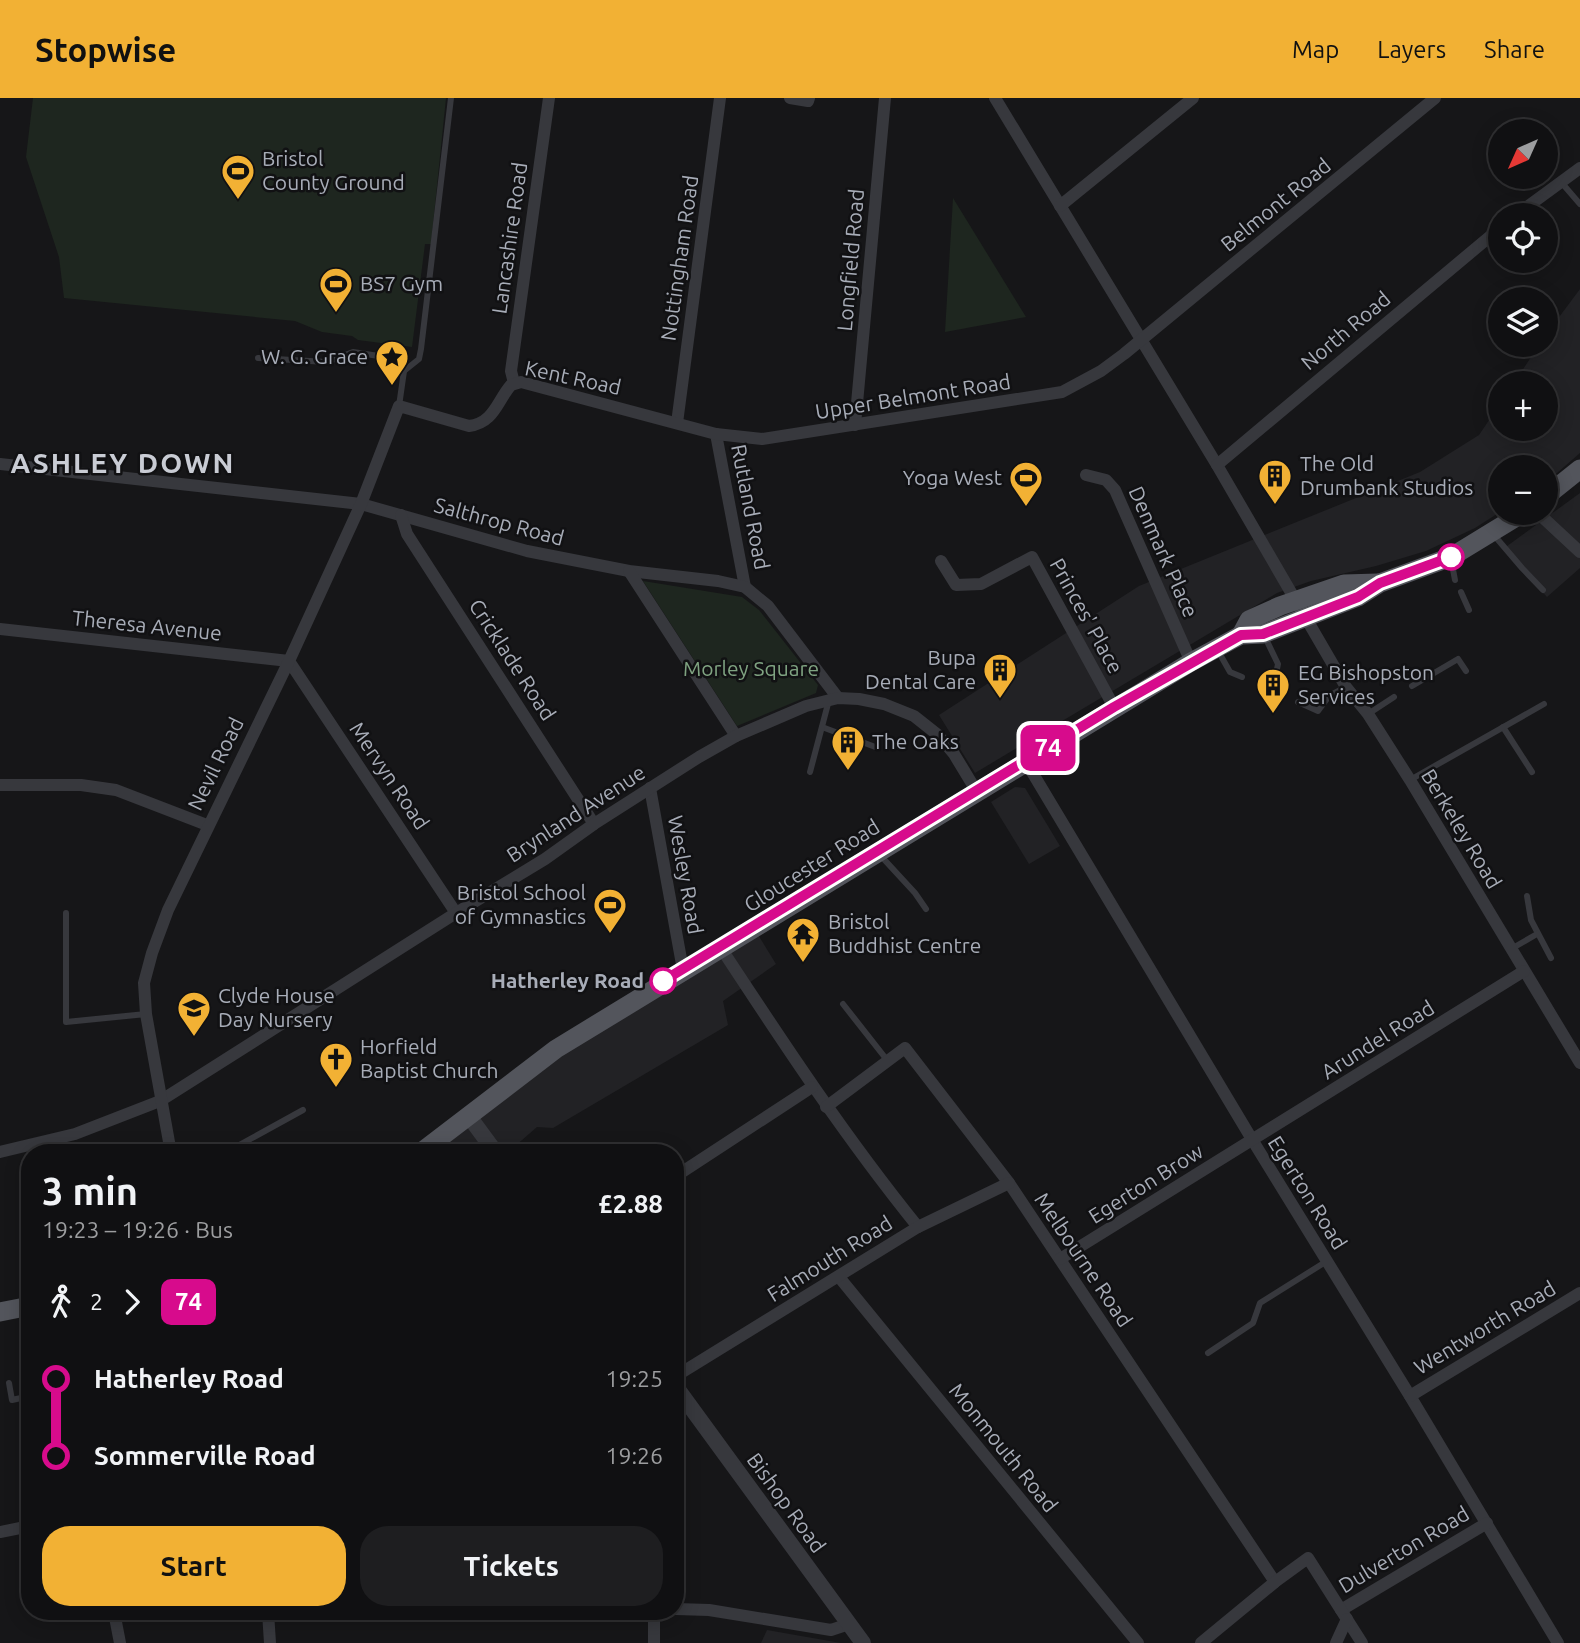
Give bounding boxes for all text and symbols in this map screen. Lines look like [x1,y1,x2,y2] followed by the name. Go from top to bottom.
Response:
[35,31,176,68] text: Stopwise
[1292,36,1339,63] text: Map
[1377,36,1446,63] text: Layers
[1484,36,1545,63] text: Share
[1488,119,1558,189] north arrow
[1488,119,1558,525] map controls
[262,146,405,194] place label: Bristol County Ground
[219,152,257,201] sports icon: Bristol County Ground
[1216,153,1335,256] street label: Belmont Road
[486,160,532,315] street label: Lancashire Road
[656,173,703,342] street label: Nottingham Road
[832,188,868,332] street label: Longfield Road
[1488,203,1558,273] button: locate
[317,265,355,314] sports icon: BS7 Gym
[360,271,443,295] place label: BS7 Gym
[1296,286,1395,374] street label: North Road
[1488,287,1558,357] button: layers
[373,338,411,387] place icon: W. G. Grace
[261,344,368,368] place label: W. G. Grace
[523,355,623,399] street label: Kent Road
[813,369,1012,423] street label: Upper Belmont Road
[1488,371,1558,441] button: +
[727,442,775,572] street label: Rutland Road
[11,447,235,478] district label: ASHLEY DOWN
[1300,451,1473,499] place label: The Old Drumbank Studios
[1488,455,1558,525] button: −
[1256,457,1294,506] building icon: The Old Drumbank Studios
[1007,459,1045,508] sports icon: Yoga West
[903,465,1002,489] place label: Yoga West
[1124,482,1204,621] street label: Denmark Place
[432,492,567,550] street label: Salthrop Road
[1438,544,1464,570] unlabelled marker
[1045,554,1128,677] street label: Princes' Place
[465,594,561,725] street label: Cricklade Road
[71,605,223,645] street label: Theresa Avenue
[865,645,976,693] place label: Bupa Dental Care
[981,651,1019,700] building icon: Bupa Dental Care
[683,656,819,680] park label: Morley Square
[1298,660,1434,708] place label: EG Bishopston Services
[1254,666,1292,715] building icon: EG Bishopston Services
[182,713,248,814] street label: Nevil Road
[345,717,435,834] street label: Mervyn Road
[829,723,867,772] building icon: The Oaks
[1016,725,1080,771] line badge: 74
[872,729,959,753] place label: The Oaks
[1034,734,1062,761] text: 74
[502,760,649,867] street label: Brynland Avenue
[1417,764,1507,893] street label: Berkeley Road
[664,814,708,936] street label: Wesley Road
[739,814,884,916] street label: Gloucester Road
[455,880,586,928] place label: Bristol School of Gymnastics
[591,886,629,935] sports icon: Bristol School of Gymnastics
[828,909,981,957] place label: Bristol Buddhist Centre
[784,915,822,964] temple icon: Bristol Buddhist Centre
[491,968,644,992] place label: Hatherley Road
[650,968,676,994] marker: Hatherley Road
[218,983,335,1031] place label: Clyde House Day Nursery
[175,989,213,1038] school or university icon: Clyde House Day Nursery
[1317,995,1438,1083] street label: Arundel Road
[360,1034,499,1082] place label: Horfield Baptist Church
[317,1040,355,1089] church icon: Horfield Baptist Church
[1264,1131,1352,1253] street label: Egerton Road
[1084,1138,1207,1228] street label: Egerton Brow
[42,1170,138,1212] text: 3 min
[1030,1188,1138,1331] street label: Melbourne Road
[598,1189,663,1218] text: £2.88
[763,1210,896,1306] street label: Falmouth Road
[42,1217,233,1242] text: 19:23 – 19:26 · Bus
[1409,1275,1560,1379] street label: Wentworth Road
[42,1283,80,1321] icon: walk
[113,1283,151,1321] icon: forward
[175,1288,202,1315] text: 74
[90,1289,103,1314] text: 2
[94,1364,284,1393] text: Hatherley Road
[605,1366,663,1391] text: 19:25
[945,1378,1063,1516] street label: Monmouth Road
[94,1441,316,1470] text: Sommerville Road
[605,1443,663,1468] text: 19:26
[743,1448,831,1557] street label: Bishop Road
[1334,1501,1473,1597] street label: Dulverton Road
[42,1526,346,1606] button: Start
[360,1526,663,1606] button: Tickets

